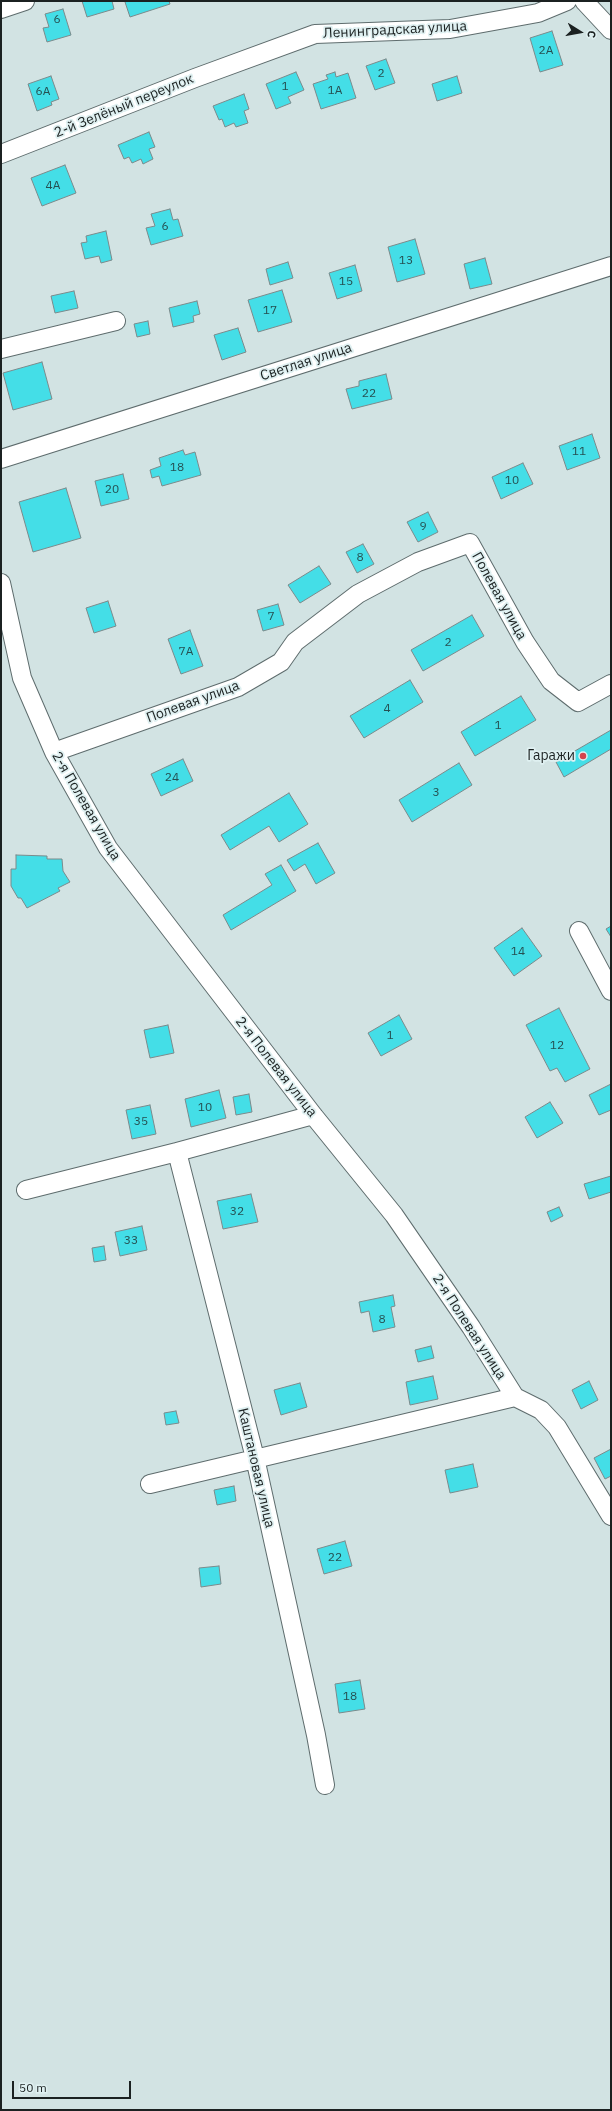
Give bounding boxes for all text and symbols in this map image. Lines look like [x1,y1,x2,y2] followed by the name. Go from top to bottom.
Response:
[560,12,600,52] north arrow
[53,13,61,27] house number: 6
[323,18,467,42] street label: Ленинградская улица
[584,29,599,39] text: С
[539,44,553,58] house number: 2А
[377,67,385,81] house number: 2
[52,70,196,142] street label: 2-й Зелёный переулок
[281,80,289,94] house number: 1
[328,84,342,98] house number: 1А
[36,85,50,99] house number: 6А
[46,179,60,193] house number: 4А
[161,220,169,234] house number: 6
[399,254,413,268] house number: 13
[339,275,353,289] house number: 15
[263,304,277,318] house number: 17
[258,339,354,385] street label: Светлая улица
[362,387,376,401] house number: 22
[572,445,586,459] house number: 11
[170,461,184,475] house number: 18
[505,474,519,488] house number: 10
[105,483,119,497] house number: 20
[419,520,427,534] house number: 9
[468,549,530,643] street label: Полевая улица
[356,551,364,565] house number: 8
[267,610,275,624] house number: 7
[444,636,452,650] house number: 2
[179,645,193,659] house number: 7А
[144,677,242,727] street label: Полевая улица
[383,702,391,716] house number: 4
[494,719,502,733] house number: 1
[527,748,575,764] place label: Гаражи
[48,749,124,863] street label: 2-я Полевая улица
[578,751,588,761] marker: Гаражи
[165,771,179,785] house number: 24
[432,786,440,800] house number: 3
[511,945,525,959] house number: 14
[232,1014,320,1120] street label: 2-я Полевая улица
[386,1029,394,1043] house number: 1
[550,1039,564,1053] house number: 12
[198,1101,212,1115] house number: 10
[134,1115,148,1129] house number: 35
[230,1205,244,1219] house number: 32
[124,1234,138,1248] house number: 33
[429,1271,509,1383] street label: 2-я Полевая улица
[378,1313,386,1327] house number: 8
[234,1406,278,1530] street label: Каштановая улица
[328,1551,342,1565] house number: 22
[343,1690,357,1704] house number: 18
[14,2073,133,2099] scale bar
[19,2080,47,2095] text: 50 m

